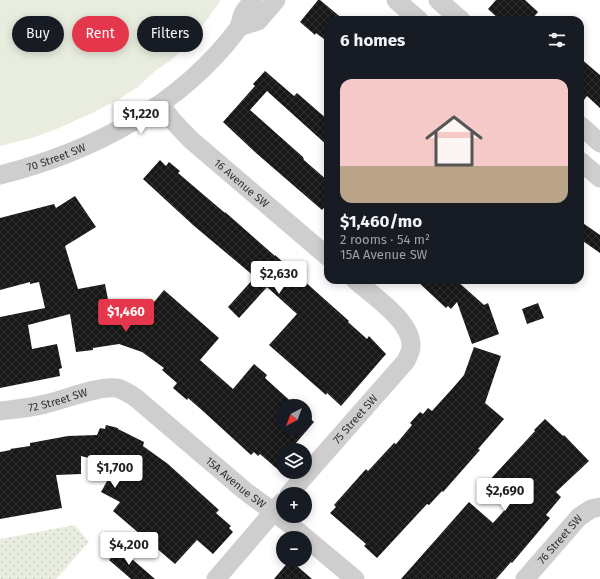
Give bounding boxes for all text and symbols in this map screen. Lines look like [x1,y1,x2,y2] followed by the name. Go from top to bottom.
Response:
[12,16,64,52] chip: Buy
[72,16,129,52] chip: Rent
[137,16,203,52] chip: Filters
[546,29,568,51] icon: filters
[340,30,405,51] text: 6 homes
[108,101,174,135] pin: $1,220
[418,105,490,177] icon: home
[123,106,159,121] text: $1,220
[25,141,88,174] street label: 70 Street SW
[211,156,271,211] street label: 16 Avenue SW
[340,211,422,232] text: $1,460/mo
[340,232,430,247] text: 2 rooms · 54 m²
[340,247,427,262] text: 15A Avenue SW
[246,261,312,295] pin: $2,630
[260,266,298,281] text: $2,630
[93,299,159,333] pin: $1,460
[107,304,145,319] text: $1,460
[27,386,89,414] street label: 72 Street SW
[330,392,380,446] street label: 75 Street SW
[276,399,312,435] north arrow
[276,399,312,567] map controls
[276,443,312,479] button: layers
[203,454,268,511] street label: 15A Avenue SW
[82,455,148,489] pin: $1,700
[97,460,133,475] text: $1,700
[472,478,538,512] pin: $2,690
[486,483,524,498] text: $2,690
[276,487,312,523] button: +
[535,512,585,567] street label: 76 Street SW
[276,531,312,567] button: −
[96,532,162,566] pin: $4,200
[109,537,149,552] text: $4,200

